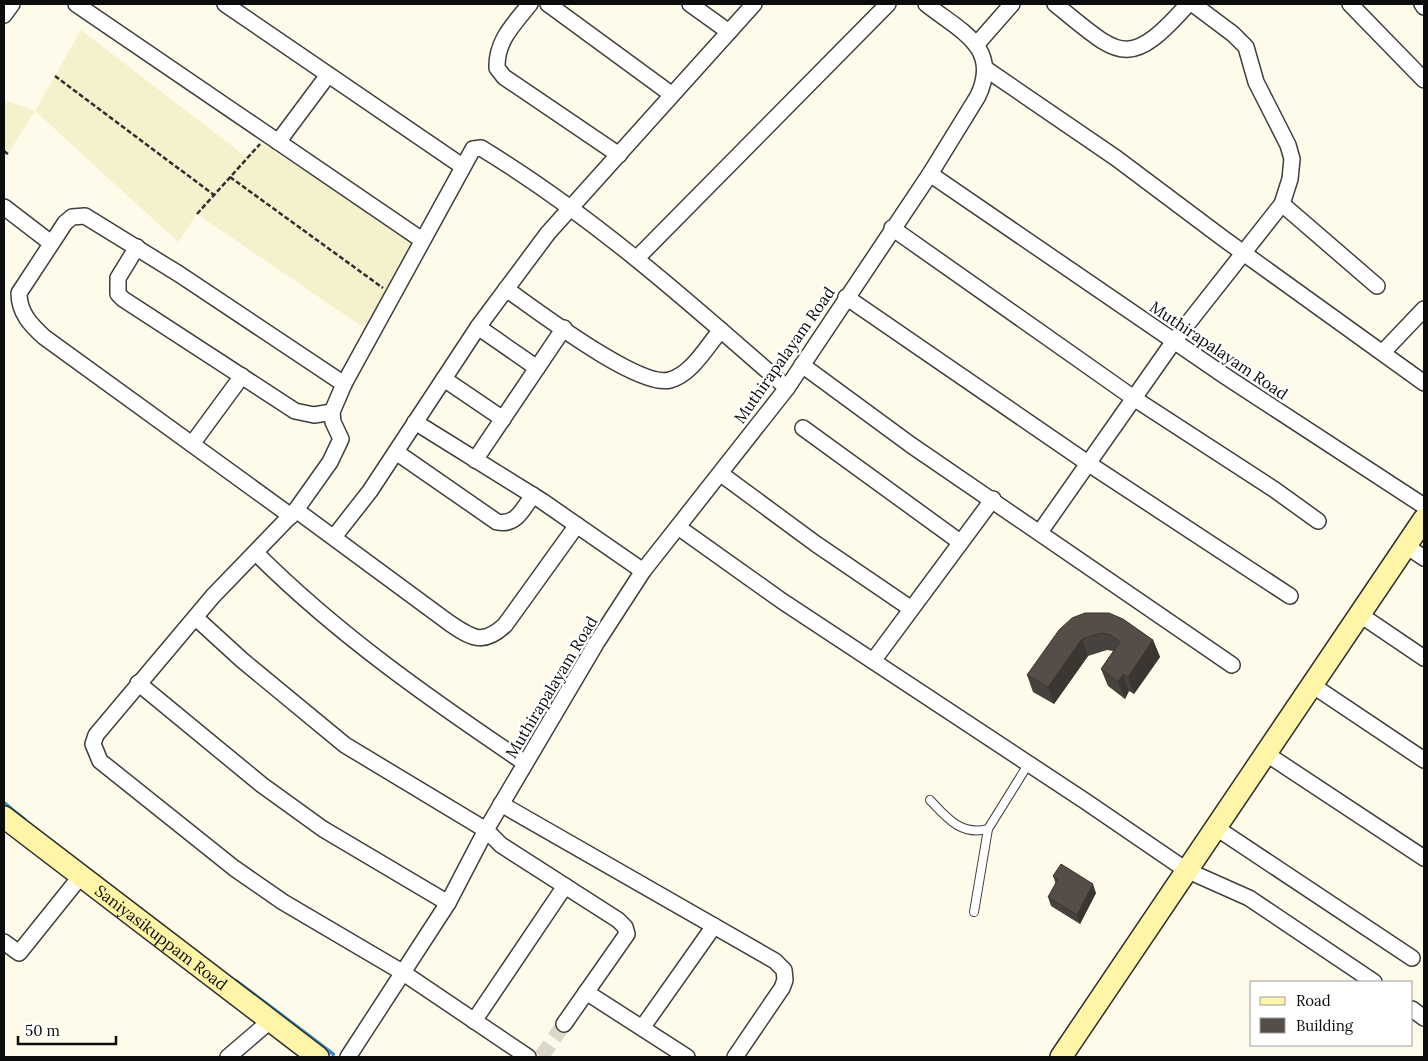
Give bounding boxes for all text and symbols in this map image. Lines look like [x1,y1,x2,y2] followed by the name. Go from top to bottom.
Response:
[729,282,839,427] street label: Muthirapalayam Road
[1146,296,1292,404] street label: Muthirapalayam Road
[501,612,602,762] street label: Muthirapalayam Road
[91,880,232,994] street label: Saniyasikuppam Road
[1250,981,1413,1046] legend
[1296,991,1331,1010] text: Road
[18,1014,115,1046] scale bar
[1296,1016,1354,1035] text: Building
[25,1021,60,1040] text: 50 m

